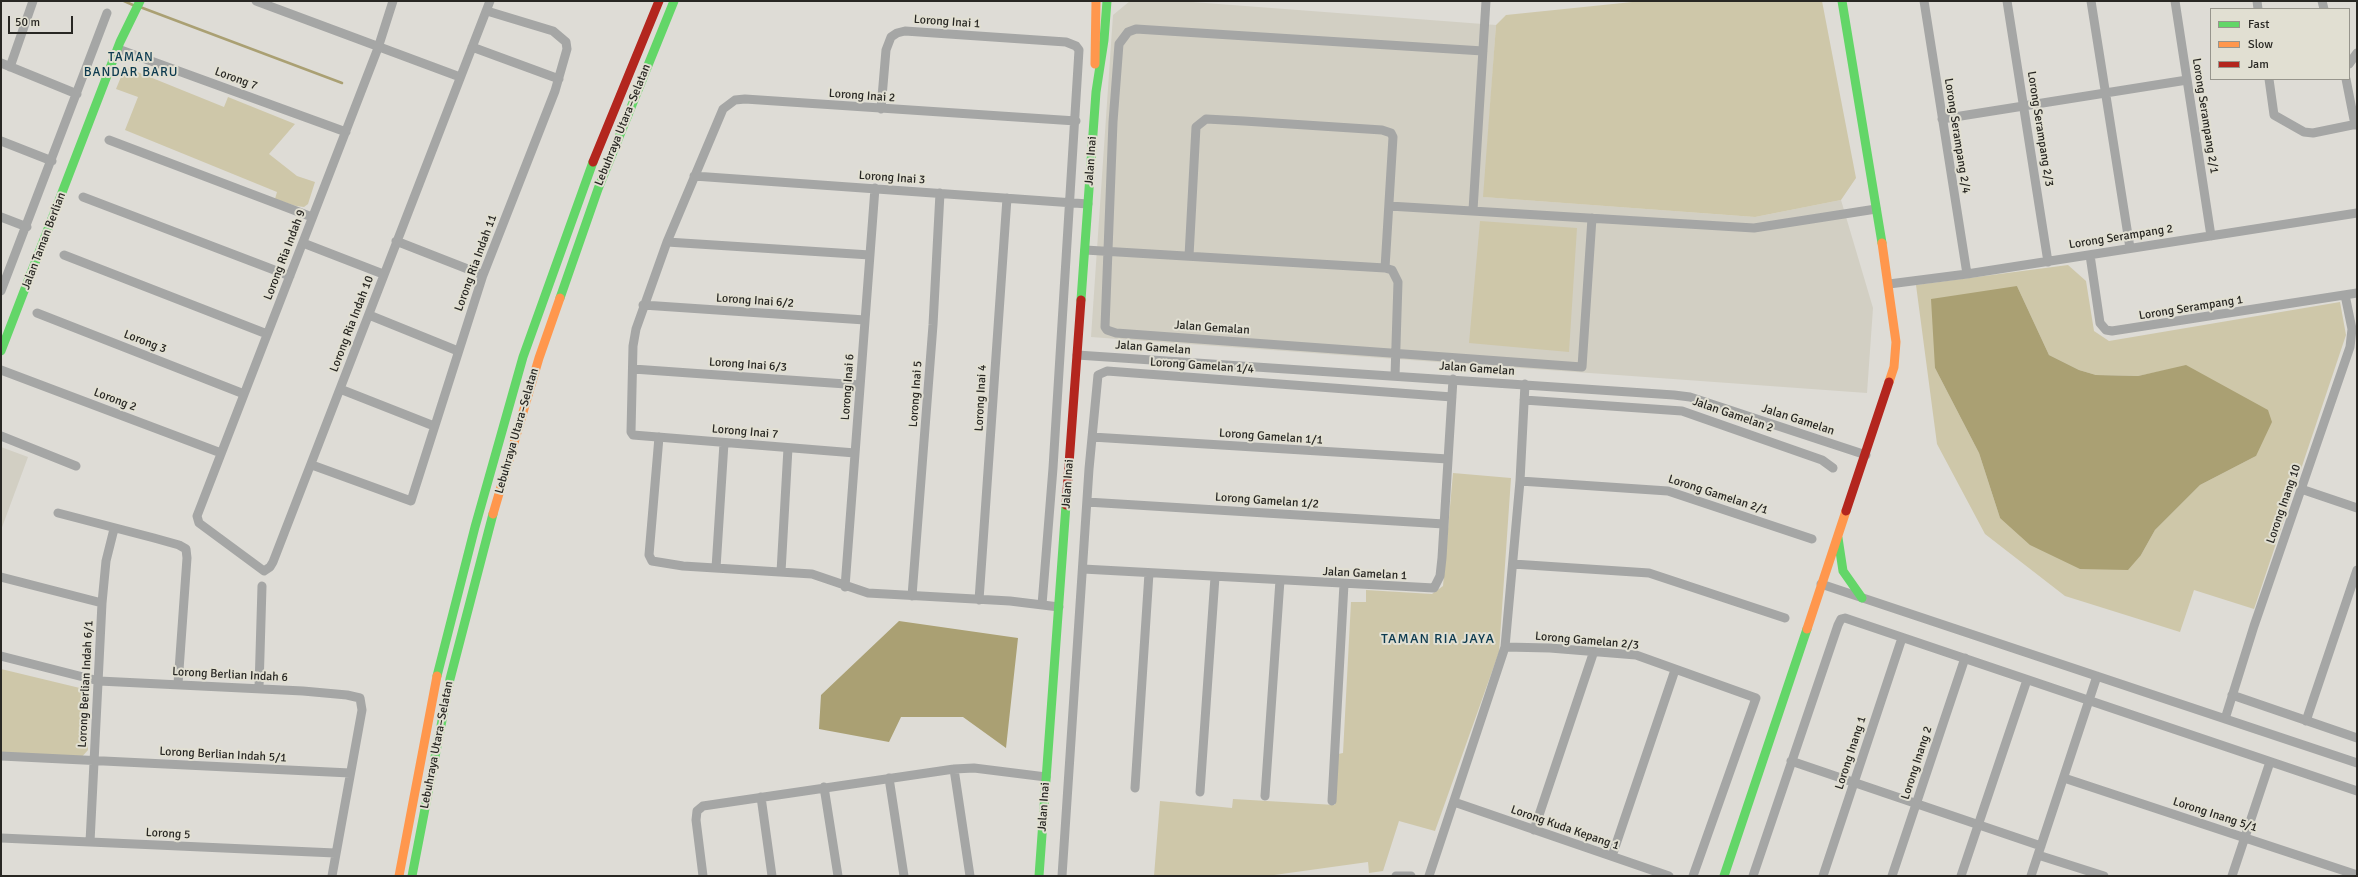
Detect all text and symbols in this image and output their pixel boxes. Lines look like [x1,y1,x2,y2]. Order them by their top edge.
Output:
scale bar [10,8,75,34]
legend [2210,8,2350,80]
street label: Lorong Inai 1 [913,12,981,32]
text: 50 m [15,15,40,30]
text: Fast [2248,17,2269,32]
text: Slow [2248,37,2273,52]
district label: TAMAN BANDAR BARU [84,50,178,81]
street label: Lorong Serampang 2/1 [2189,57,2221,175]
text: Jam [2248,57,2269,72]
street label: Lebuhraya Utara–Selatan [592,62,654,188]
street label: Lorong 7 [213,65,259,93]
street label: Lorong Serampang 2/3 [2024,70,2056,188]
street label: Lorong Serampang 2/4 [1941,77,1973,195]
street label: Lorong Inai 2 [828,86,896,106]
street label: Jalan Inai [1082,136,1100,186]
street label: Lorong Inai 3 [858,168,926,188]
street label: Jalan Taman Berlian [19,190,69,292]
street label: Lorong Ria Indah 9 [261,208,309,302]
street label: Lorong Ria Indah 11 [452,213,500,313]
street label: Lorong Serampang 2 [2068,222,2174,252]
street label: Lorong Ria Indah 10 [327,274,377,374]
street label: Lorong Inai 6/2 [715,291,795,311]
street label: Lorong Serampang 1 [2138,293,2244,323]
street label: Jalan Gemalan [1174,318,1250,338]
street label: Lorong 3 [122,327,168,357]
street label: Jalan Gamelan [1115,338,1191,358]
street label: Lorong Inai 6 [838,353,858,421]
street label: Lorong Inai 6/3 [708,355,788,375]
street label: Lorong Gamelan 1/4 [1149,355,1255,377]
street label: Jalan Gamelan [1439,359,1515,379]
street label: Lorong Inai 5 [906,360,926,428]
street label: Lorong Inai 4 [972,364,990,432]
street label: Lebuhraya Utara–Selatan [492,367,542,495]
street label: Lorong 2 [92,385,138,415]
street label: Jalan Gamelan 2 [1691,394,1775,436]
street label: Jalan Gamelan [1760,401,1836,439]
street label: Lorong Inai 7 [711,422,779,442]
street label: Lorong Gamelan 1/1 [1218,426,1324,448]
street label: Jalan Inai [1059,459,1077,509]
street label: Lorong Inang 10 [2264,463,2304,545]
street label: Lorong Gamelan 2/1 [1666,472,1770,518]
street label: Lorong Gamelan 1/2 [1214,490,1320,512]
street label: Jalan Gamelan 1 [1322,565,1408,583]
street label: Lorong Berlian Indah 6/1 [75,620,97,748]
street label: Lorong Gamelan 2/3 [1534,629,1640,653]
district label: TAMAN RIA JAYA [1381,631,1495,647]
street label: Lorong Berlian Indah 6 [172,665,288,685]
street label: Lebuhraya Utara–Selatan [418,680,456,810]
street label: Lorong Inang 1 [1832,714,1870,792]
street label: Lorong Inang 2 [1898,724,1936,802]
street label: Lorong Berlian Indah 5/1 [159,744,287,766]
street label: Jalan Inai [1035,782,1053,832]
street label: Lorong Inang 5/1 [2171,795,2259,835]
street label: Lorong Kuda Kepang 1 [1509,803,1621,853]
street label: Lorong 5 [145,826,191,842]

